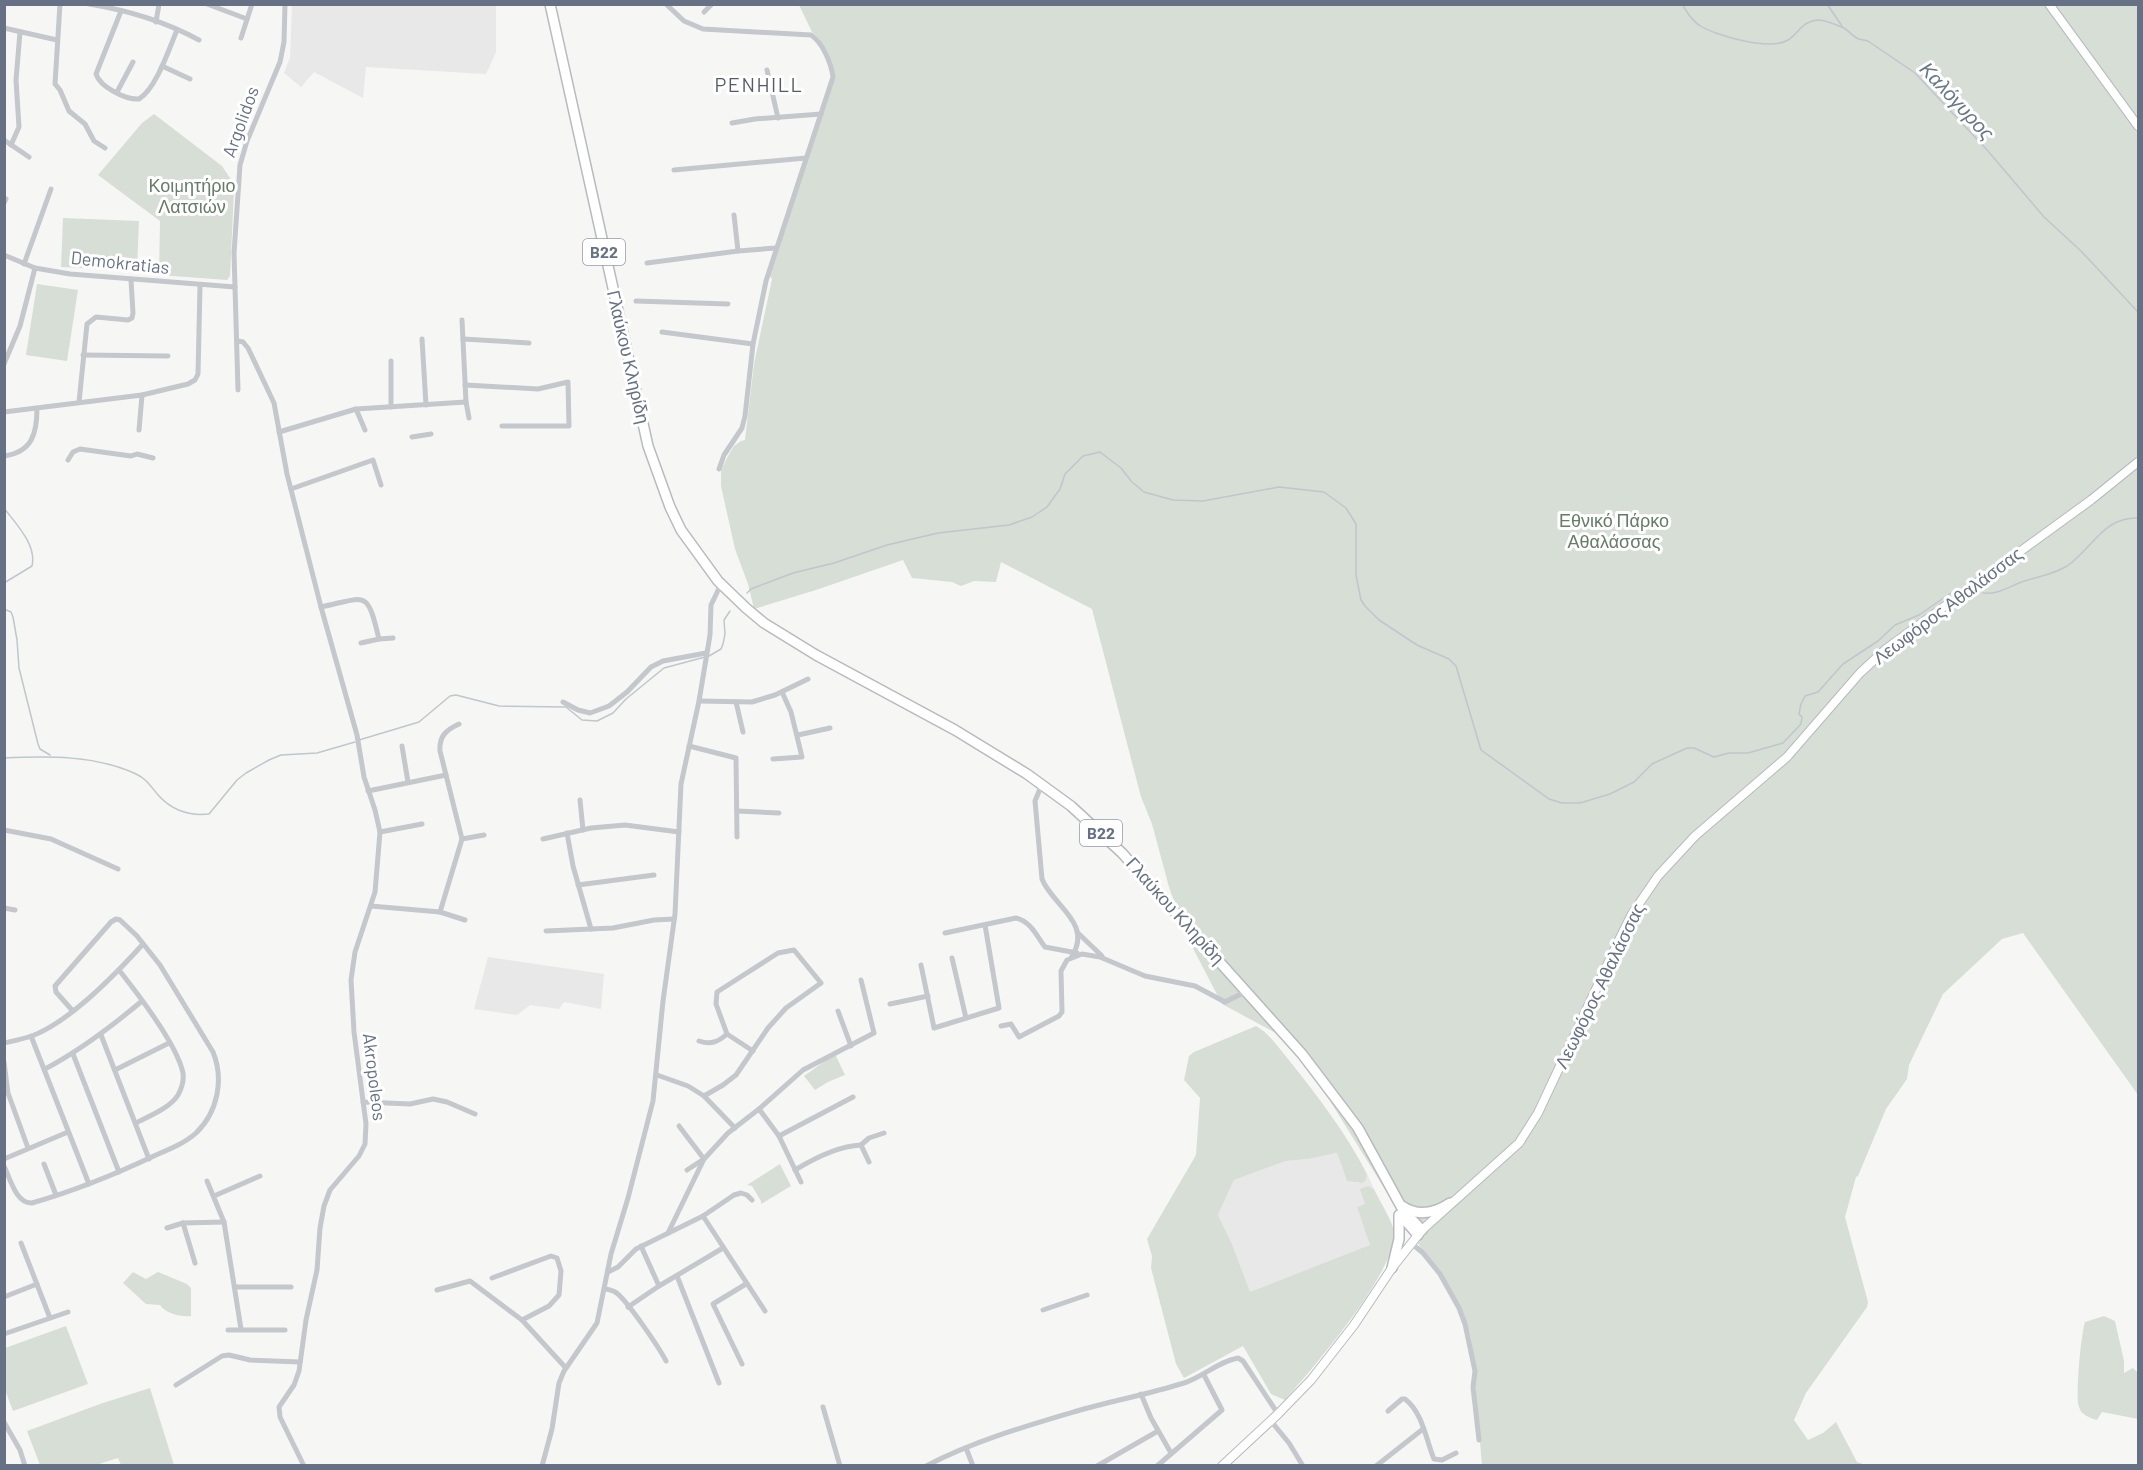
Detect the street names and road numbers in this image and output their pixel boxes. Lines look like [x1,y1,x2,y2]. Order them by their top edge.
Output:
street label: Argolidos [217,83,263,160]
road number: B22 [583,239,625,265]
street label: Demokratias [70,246,170,278]
street label: Γλαύκου Κληρίδη [603,288,655,426]
street label: Λεωφόρος Αθαλάσσας [1868,542,2027,669]
road number: B22 [1080,820,1122,846]
street label: Γλαύκου Κληρίδη [1122,852,1230,968]
street label: Λεωφόρος Αθαλάσσας [1550,899,1649,1072]
street label: Akropoleos [359,1032,391,1122]

